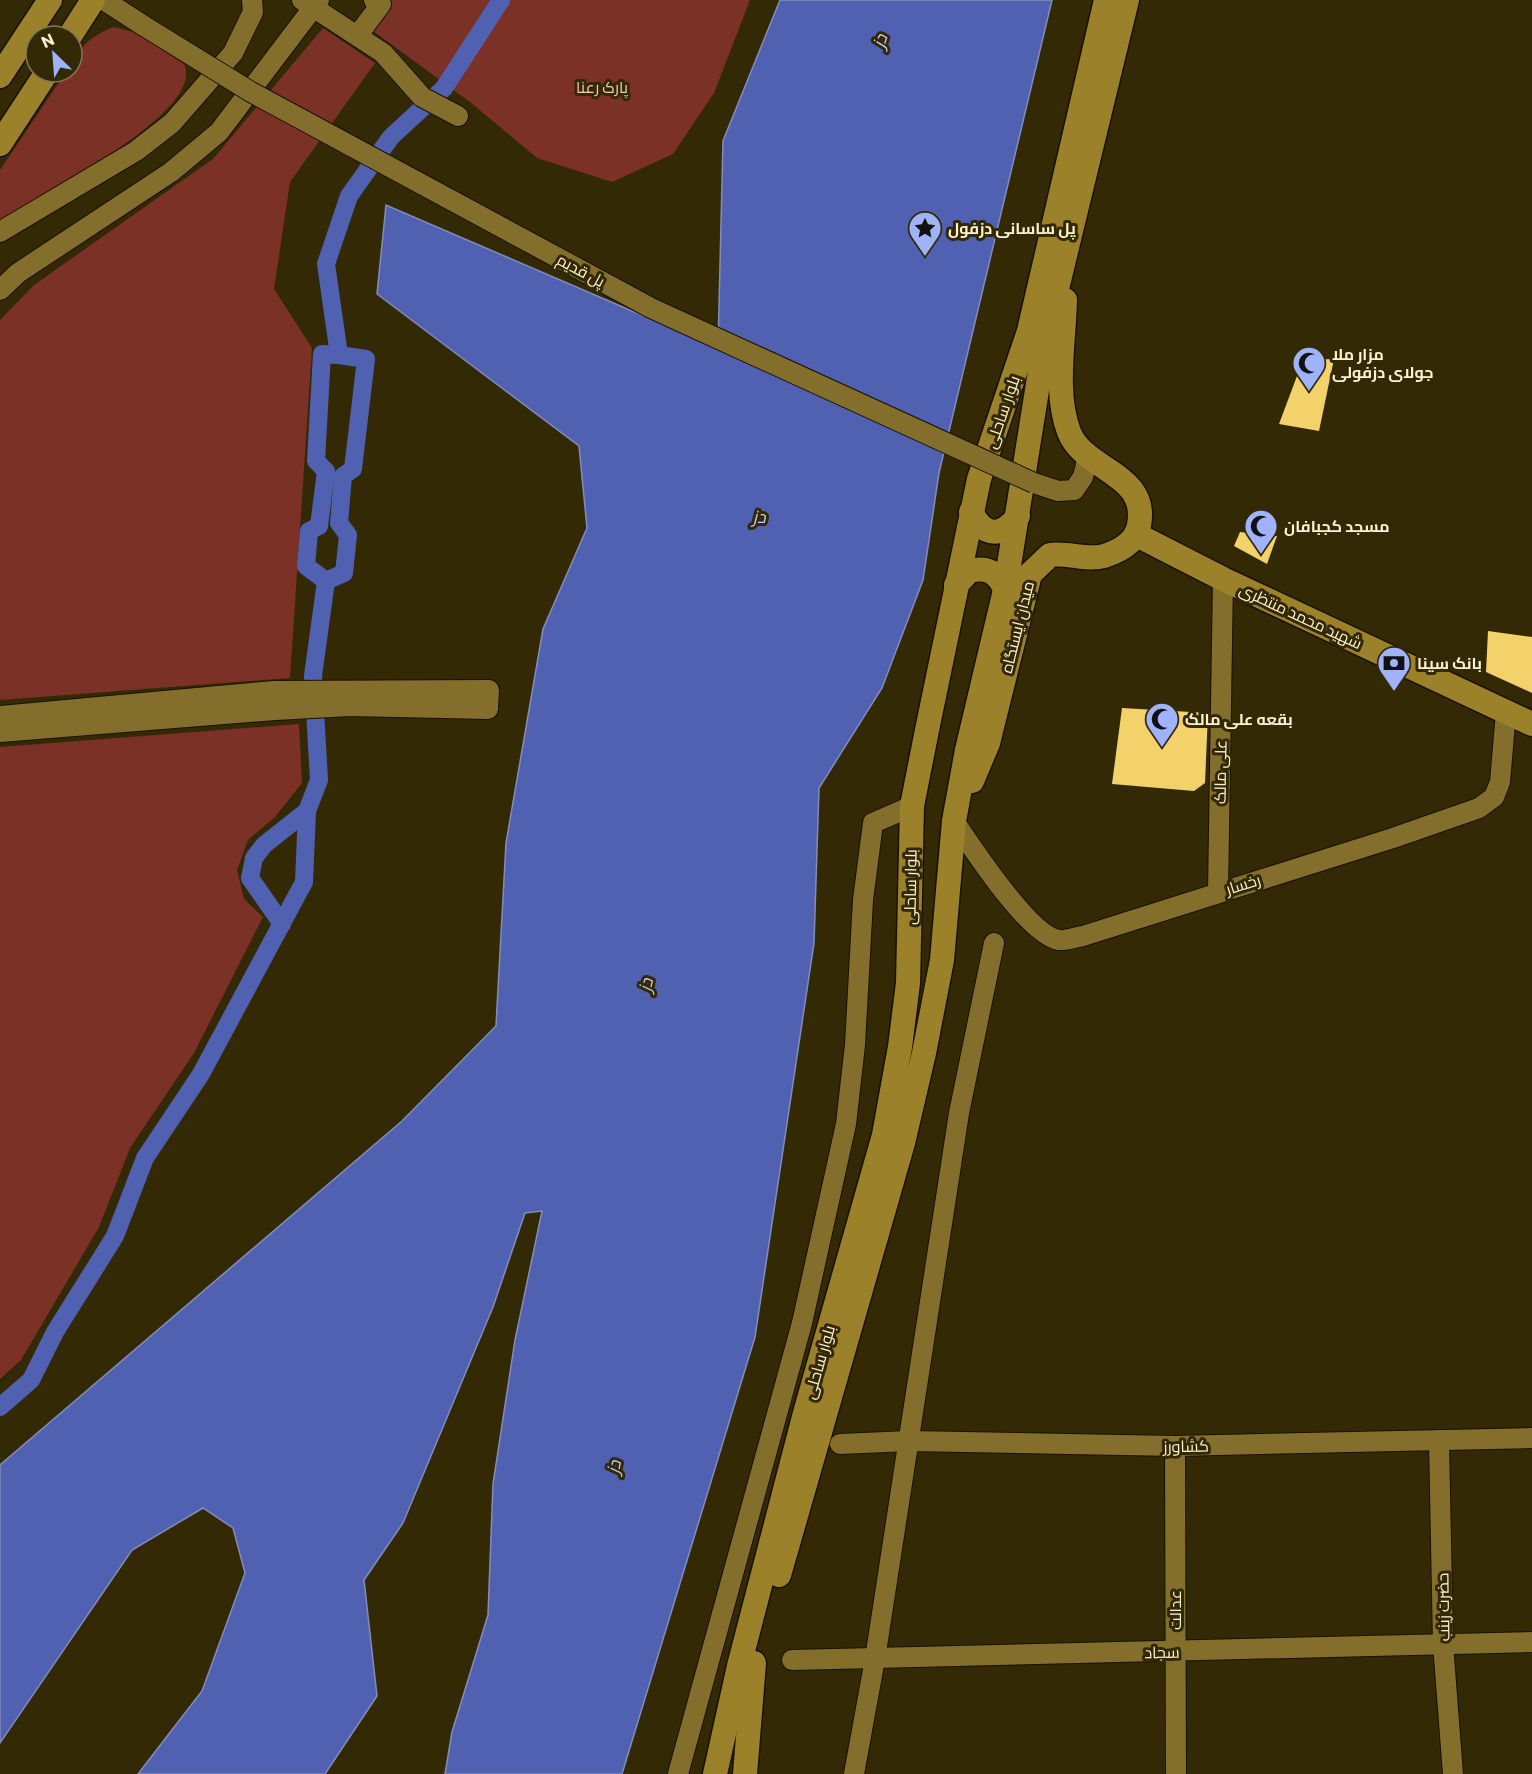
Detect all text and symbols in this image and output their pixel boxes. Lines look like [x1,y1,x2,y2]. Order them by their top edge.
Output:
north arrow [24,24,84,84]
text: N [38,29,57,51]
water label: دز [866,30,892,52]
park label: پارک رعنا [576,77,629,99]
place icon: پل ساسانی دزفول [907,210,943,257]
place label: پل ساسانی دزفول [948,218,1076,240]
street label: پل قدیم [553,249,609,293]
place label: مزار ملا جولای دزفولی [1332,344,1434,382]
mosque icon: مزار ملا جولای دزفولی [1291,345,1327,392]
street label: بلوار ساحلی [980,373,1025,451]
water label: دز [750,505,767,527]
mosque icon: مسجد کجبافان [1243,508,1279,555]
place label: مسجد کجبافان [1284,516,1390,536]
street label: میدان ایستگاه [996,579,1039,675]
street label: شهید محمد منتظری [1236,579,1366,654]
bank icon: بانک سینا [1376,645,1412,692]
place label: بانک سینا [1417,653,1482,672]
mosque icon: بقعه علی مالک [1144,701,1180,748]
place label: بقعه علی مالک [1185,709,1293,729]
street label: علی مالک [1209,740,1232,804]
street label: بلوار ساحلی [899,849,922,925]
street label: رخسار [1222,869,1263,899]
water label: دز [633,975,657,995]
street label: بلوار ساحلی [799,1323,840,1402]
street label: کشاورز [1162,1436,1209,1456]
water label: دز [601,1457,625,1477]
street label: حضرت زینب [1432,1572,1454,1642]
street label: عدالت [1165,1590,1184,1630]
street label: سجاد [1144,1642,1180,1662]

